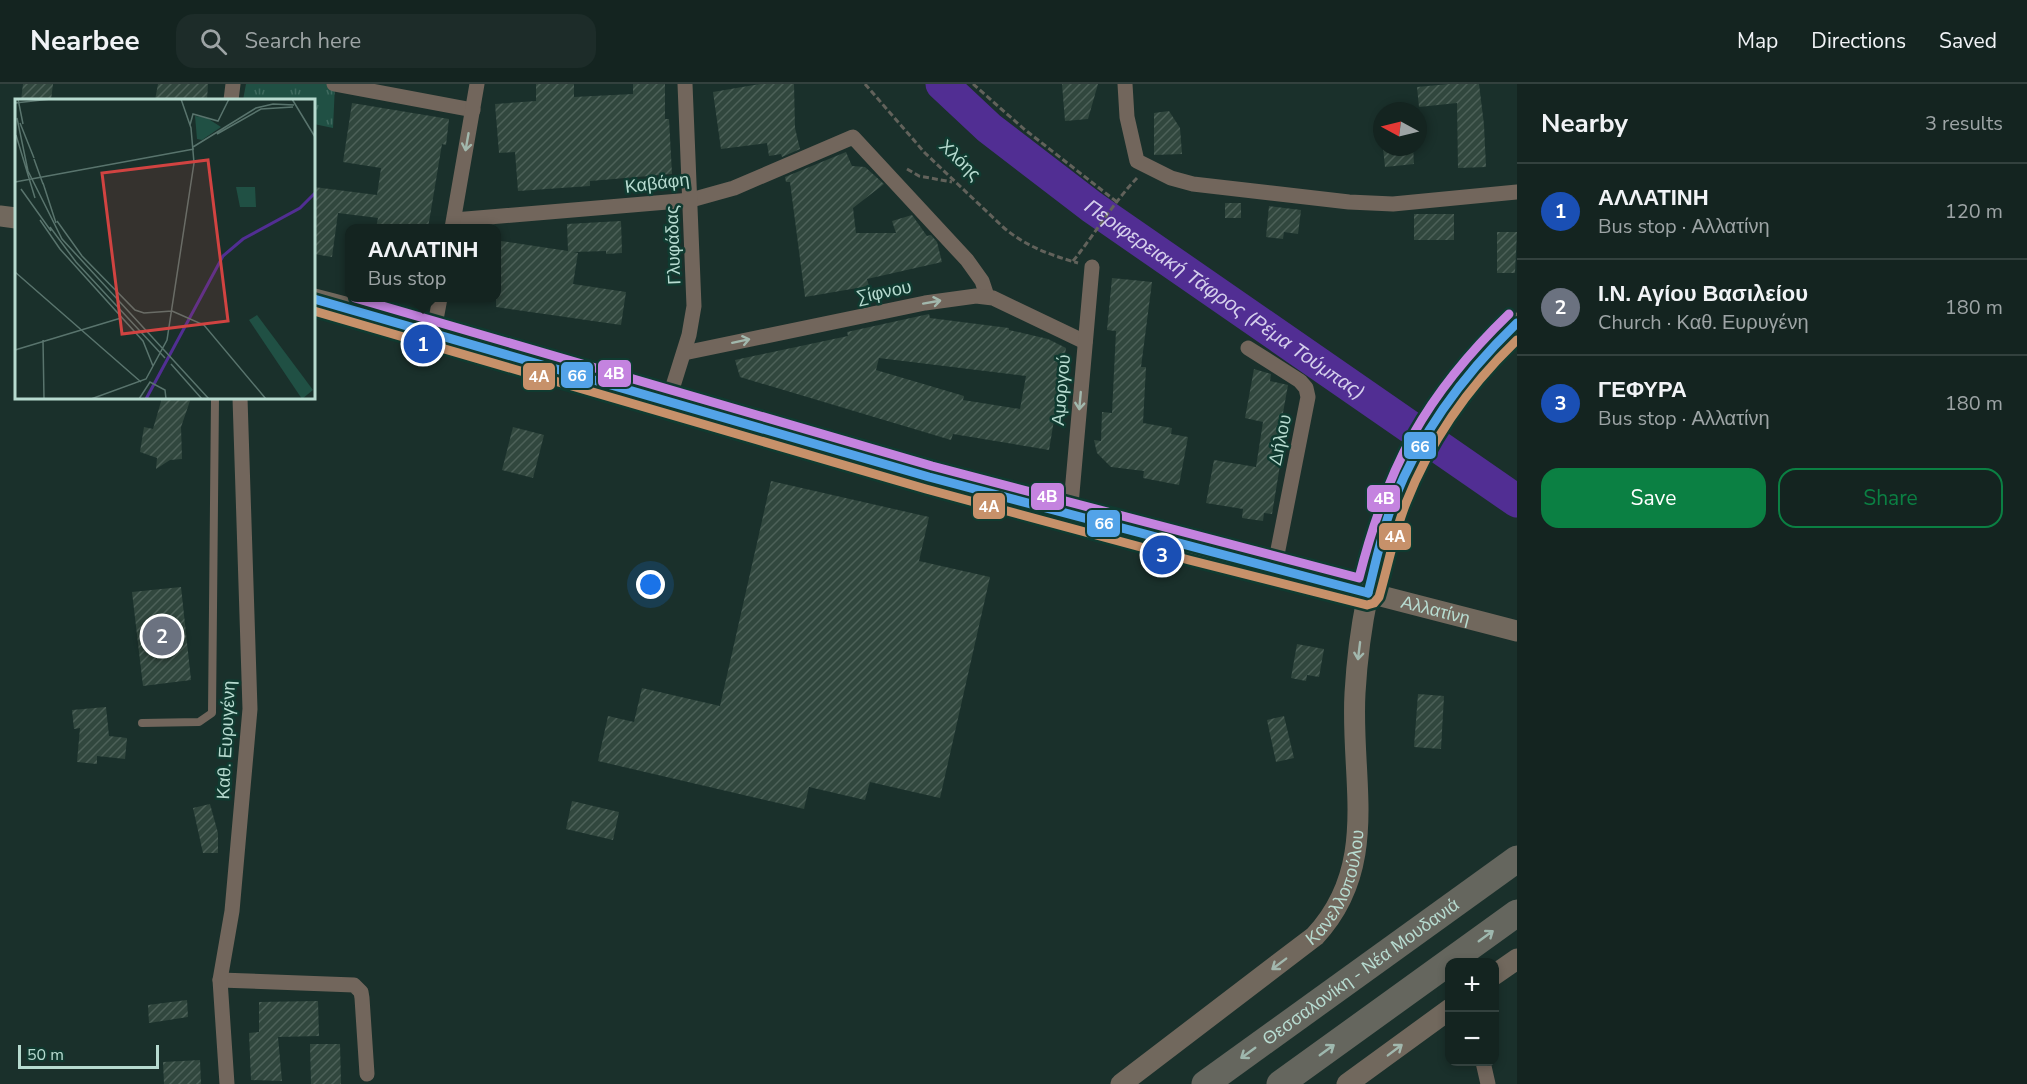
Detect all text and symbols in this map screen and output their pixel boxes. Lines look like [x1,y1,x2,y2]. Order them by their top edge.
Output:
search box [176,14,596,68]
text: Nearbee [30,22,140,60]
icon: search [197,25,230,58]
text: Search here [245,26,361,56]
text: Map [1737,27,1778,55]
text: Directions [1811,27,1906,55]
text: Saved [1939,27,1997,55]
inset map [15,99,315,399]
north arrow [1373,102,1427,156]
text: Nearby [1541,106,1628,141]
text: 3 results [1925,110,2003,137]
one-way arrow [462,131,473,151]
street label: Χλόης [934,134,986,186]
street label: Καβάφη [623,167,691,199]
text: ΑΛΛΑΤΙΝΗ [1598,183,1709,213]
water label: Περιφερειακή Τάφρος (Ρέμα Τούμπας) [1079,193,1370,406]
text: 1 [1555,198,1567,225]
text: 120 m [1945,198,2003,225]
street label: Γλυφάδας [660,205,686,285]
text: Bus stop · Αλλατίνη [1598,213,1770,240]
popup [345,224,501,302]
text: ΑΛΛΑΤΙΝΗ [368,235,478,265]
text: Bus stop [368,265,446,292]
street label: Σίφνου [854,275,914,309]
text: Ι.Ν. Αγίου Βασιλείου [1598,279,1808,309]
text: 2 [1555,294,1567,321]
text: 180 m [1945,294,2003,321]
one-way arrow [922,296,941,307]
text: Church · Καθ. Ευρυγένη [1598,309,1809,336]
pin: 1 [404,322,442,366]
one-way arrow [731,335,750,346]
street label: Αμοργού [1046,353,1076,427]
line badge: 4Β [597,359,632,388]
line badge: 66 [560,361,594,389]
line badge: 4Α [522,362,556,391]
text: 4Β [603,363,625,385]
text: 66 [567,365,587,387]
text: 4Α [528,366,550,388]
text: ΓΕΦΥΡΑ [1598,375,1687,405]
one-way arrow [1074,390,1085,410]
text: 3 [1555,390,1567,417]
text: 180 m [1945,390,2003,417]
text: Bus stop · Αλλατίνη [1598,405,1770,432]
street label: Δήλου [1263,412,1297,468]
line badge: 66 [1403,431,1437,460]
text: 66 [1410,436,1430,458]
button: Save [1541,468,1766,528]
button: Share [1778,468,2003,528]
line badge: 4Β [1030,482,1065,511]
line badge: 4Β [1366,484,1401,513]
text: 4Β [1036,486,1058,508]
text: 4Β [1373,488,1395,510]
line badge: 4Α [972,492,1006,520]
text: 4Α [978,496,1000,518]
line badge: 66 [1086,509,1121,538]
text: 66 [1094,513,1114,535]
line badge: 4Α [1378,522,1412,551]
text: 4Α [1384,526,1406,548]
pin: 3 [1142,532,1182,578]
your location [636,570,665,599]
street label: Αλλατίνη [1399,590,1473,631]
pin: 2 [142,614,182,658]
one-way arrow [1354,641,1365,661]
street label: Καθ. Ευρυγένη [211,680,241,800]
street label: Κανελλοπούλου [1301,829,1369,951]
street label: Θεσσαλονίκη - Νέα Μουδανιά [1258,893,1464,1051]
one-way arrow [1477,929,1493,942]
one-way arrow [1271,957,1287,970]
map controls [1445,958,1499,1066]
button: + [1445,958,1499,1012]
button: − [1445,1012,1499,1066]
scale bar [18,1042,159,1070]
one-way arrow [1386,1043,1402,1056]
text: 50 m [27,1044,64,1066]
one-way arrow [1319,1044,1335,1056]
one-way arrow [1240,1046,1256,1059]

